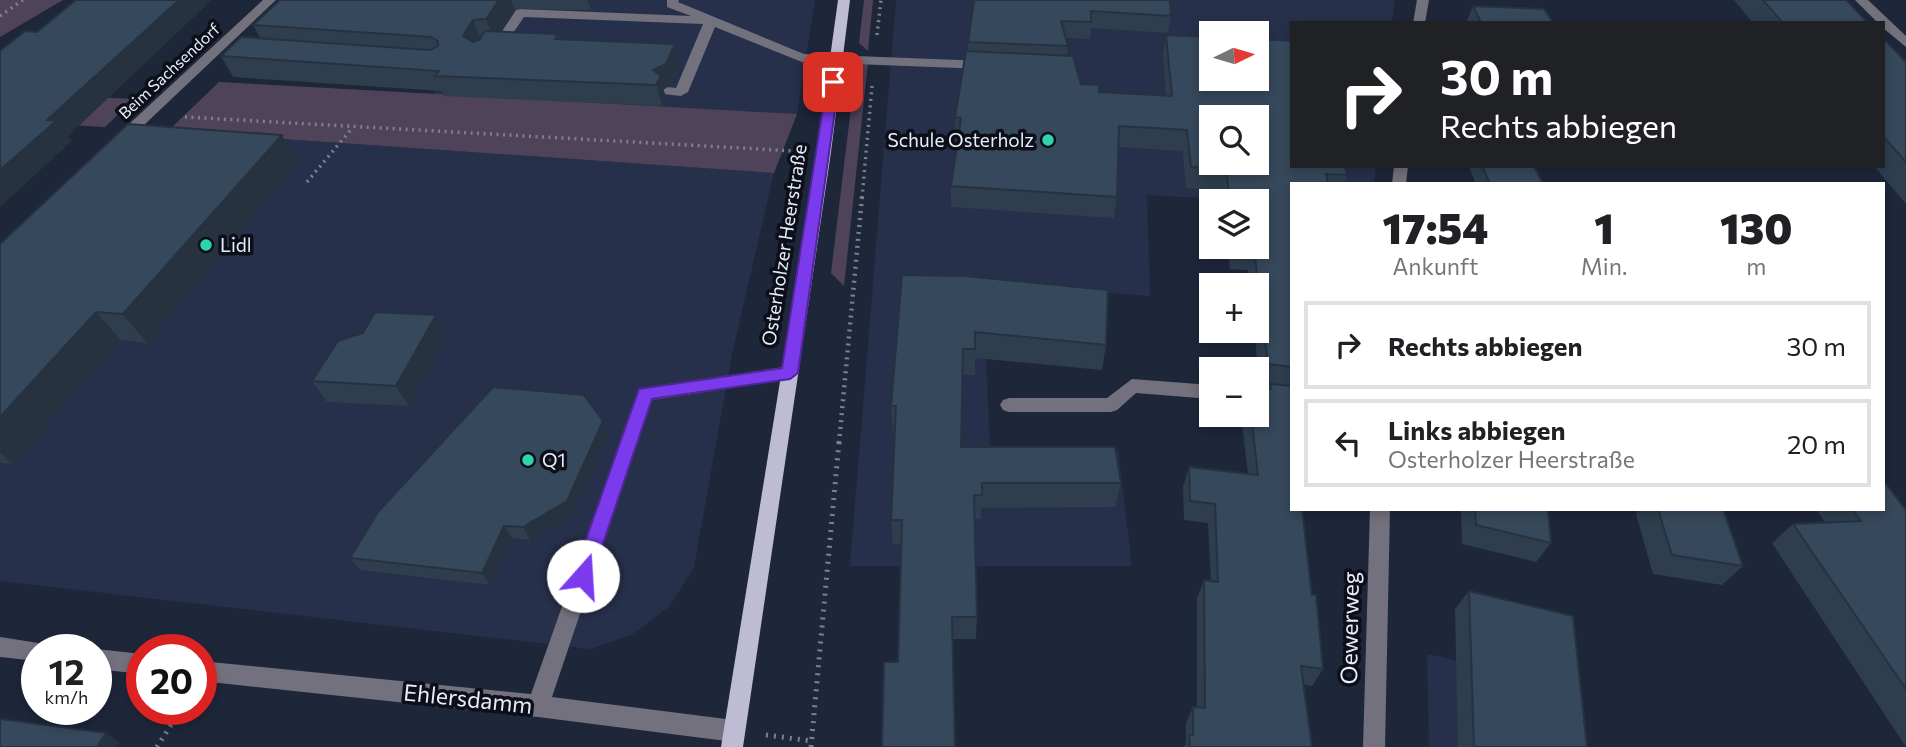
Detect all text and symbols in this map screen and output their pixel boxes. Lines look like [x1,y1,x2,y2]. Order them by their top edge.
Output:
street label: Beim Sachsendorf [114,19,224,122]
north arrow [1199,21,1269,91]
map controls [1199,21,1269,427]
text: 30 m [1440,45,1553,105]
icon: right [1325,49,1416,140]
pin [803,52,863,112]
icon: arrive [814,63,852,101]
button: search [1199,105,1269,175]
text: Rechts abbiegen [1440,105,1677,145]
place label: Schule Osterholz [888,128,1034,151]
marker: Schule Osterholz [1040,132,1056,148]
street label: Osterholzer Heerstraße [756,142,811,347]
button: layers [1199,189,1269,259]
text: 17:54 [1383,201,1488,253]
text: 1 [1594,201,1614,253]
text: 130 [1720,201,1792,253]
place label: Lidl [220,233,252,256]
marker: Lidl [198,237,214,253]
text: Ankunft [1392,252,1478,280]
text: Min. [1581,252,1627,280]
text: m [1746,252,1766,280]
button: + [1199,273,1269,343]
icon: right [1329,326,1367,364]
text: Rechts abbiegen [1388,330,1583,361]
text: 30 m [1787,330,1846,361]
button: − [1199,357,1269,427]
text: Links abbiegen [1388,414,1566,445]
icon: left [1329,424,1367,462]
text: 20 m [1787,428,1846,459]
text: Osterholzer Heerstraße [1388,445,1635,473]
place label: Q1 [542,448,566,471]
marker: Q1 [520,452,536,468]
position arrow [546,539,620,613]
street label: Oewerweg [1334,571,1364,684]
speed limit sign: 20 [126,634,217,725]
text: 12 [49,649,84,692]
street label: Ehlersdamm [402,677,534,719]
text: km/h [45,686,88,708]

